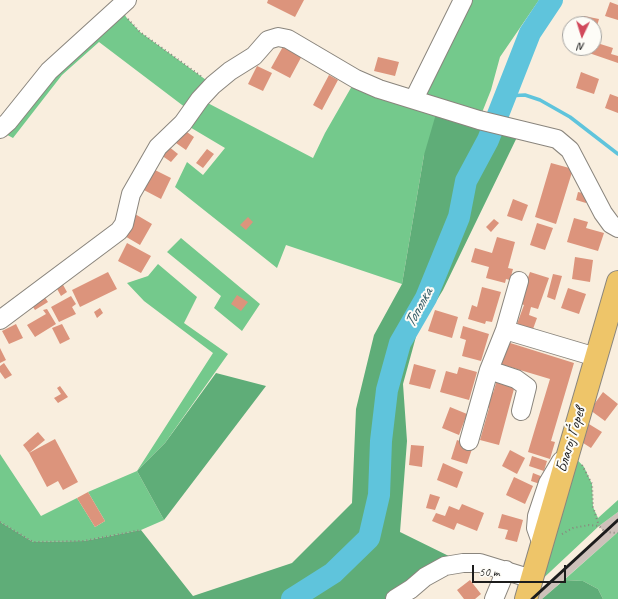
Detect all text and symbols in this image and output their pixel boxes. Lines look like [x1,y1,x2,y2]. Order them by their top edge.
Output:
north arrow [562,16,602,56]
text: N [577,40,585,54]
water label: Тополка [400,285,438,331]
street label: Благој Ѓорев [552,405,590,475]
scale bar [474,557,568,583]
text: 50 m [479,564,499,580]

